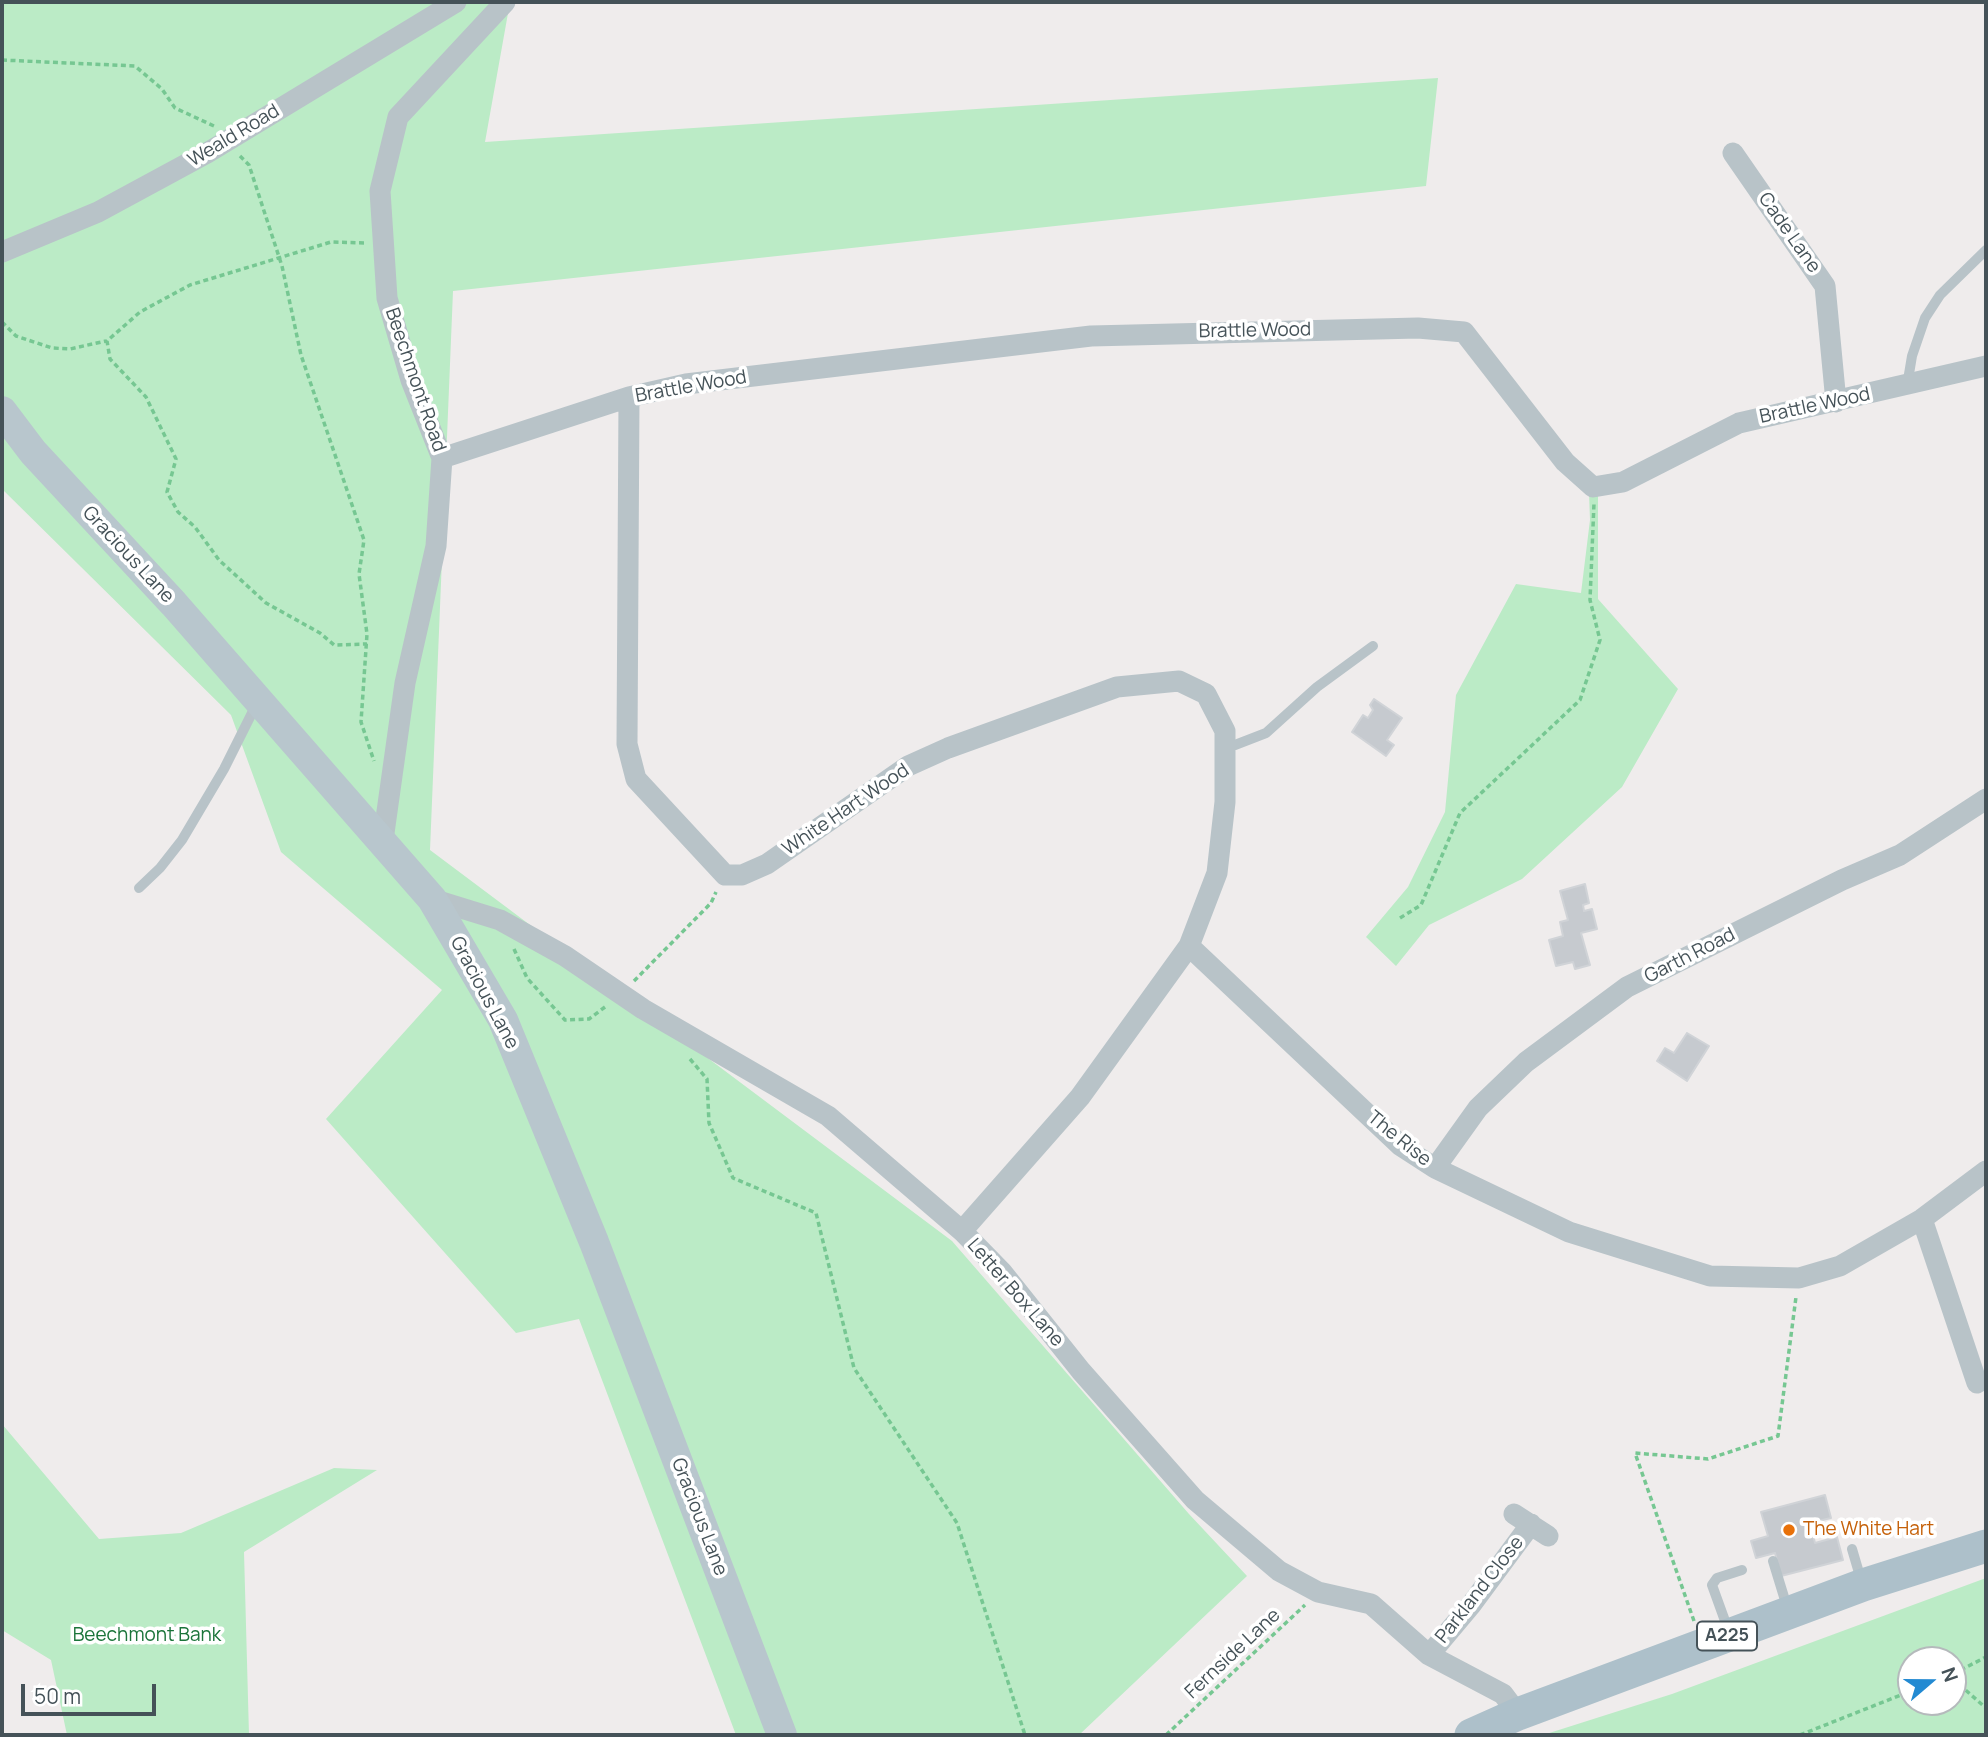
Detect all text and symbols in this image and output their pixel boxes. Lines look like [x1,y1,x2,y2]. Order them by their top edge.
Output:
street label: Weald Road [184,100,284,172]
street label: Cade Lane [1753,188,1825,278]
street label: Beechmont Road [380,305,450,455]
street label: Brattle Wood [1199,319,1311,343]
street label: Brattle Wood [634,366,748,408]
street label: Brattle Wood [1758,383,1872,429]
street label: Gracious Lane [77,502,179,608]
street label: White Hart Wood [778,759,914,861]
street label: Garth Road [1641,923,1739,989]
street label: Gracious Lane [445,933,523,1053]
street label: The Rise [1363,1107,1435,1171]
street label: Letter Box Lane [962,1234,1068,1352]
street label: Gracious Lane [666,1455,732,1579]
place label: The White Hart [1803,1519,1934,1541]
marker: The White Hart [1781,1522,1797,1538]
street label: Parkland Close [1431,1532,1529,1648]
street label: Fernside Lane [1181,1604,1285,1704]
road number: A225 [1697,1622,1757,1651]
park label: Beechmont Bank [73,1625,221,1647]
north arrow [1897,1646,1967,1716]
text: N [1935,1664,1964,1685]
scale bar [24,1670,159,1714]
text: 50 m [34,1682,81,1710]

